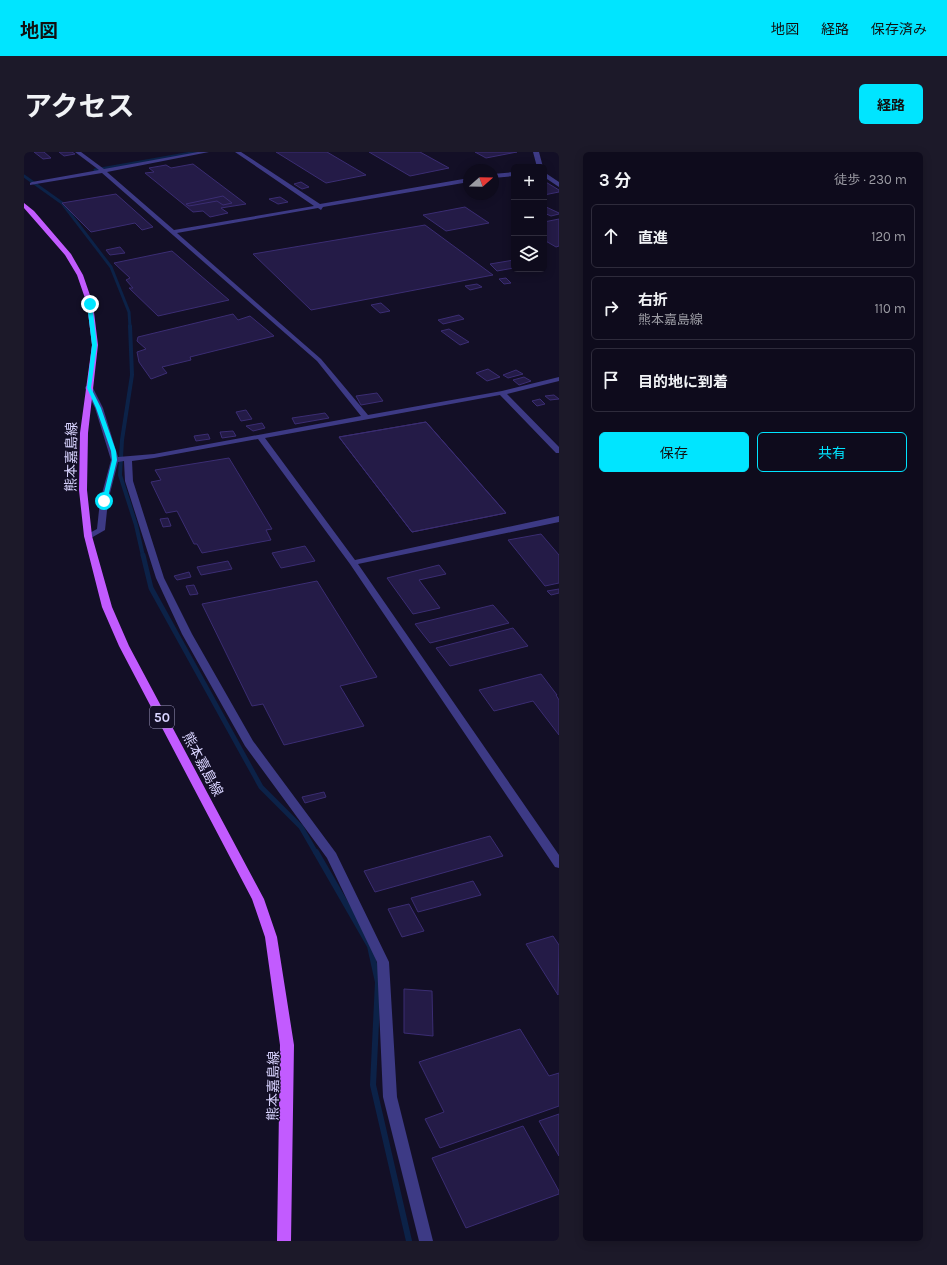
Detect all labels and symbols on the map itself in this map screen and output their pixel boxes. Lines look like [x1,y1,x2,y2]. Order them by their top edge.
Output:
north arrow [463,164,499,200]
route end [81,295,99,313]
street label: 熊本嘉島線 [62,422,81,492]
route start [95,492,113,510]
road number: 50 [150,706,174,728]
street label: 熊本嘉島線 [179,729,226,799]
street label: 熊本嘉島線 [264,1051,283,1121]

